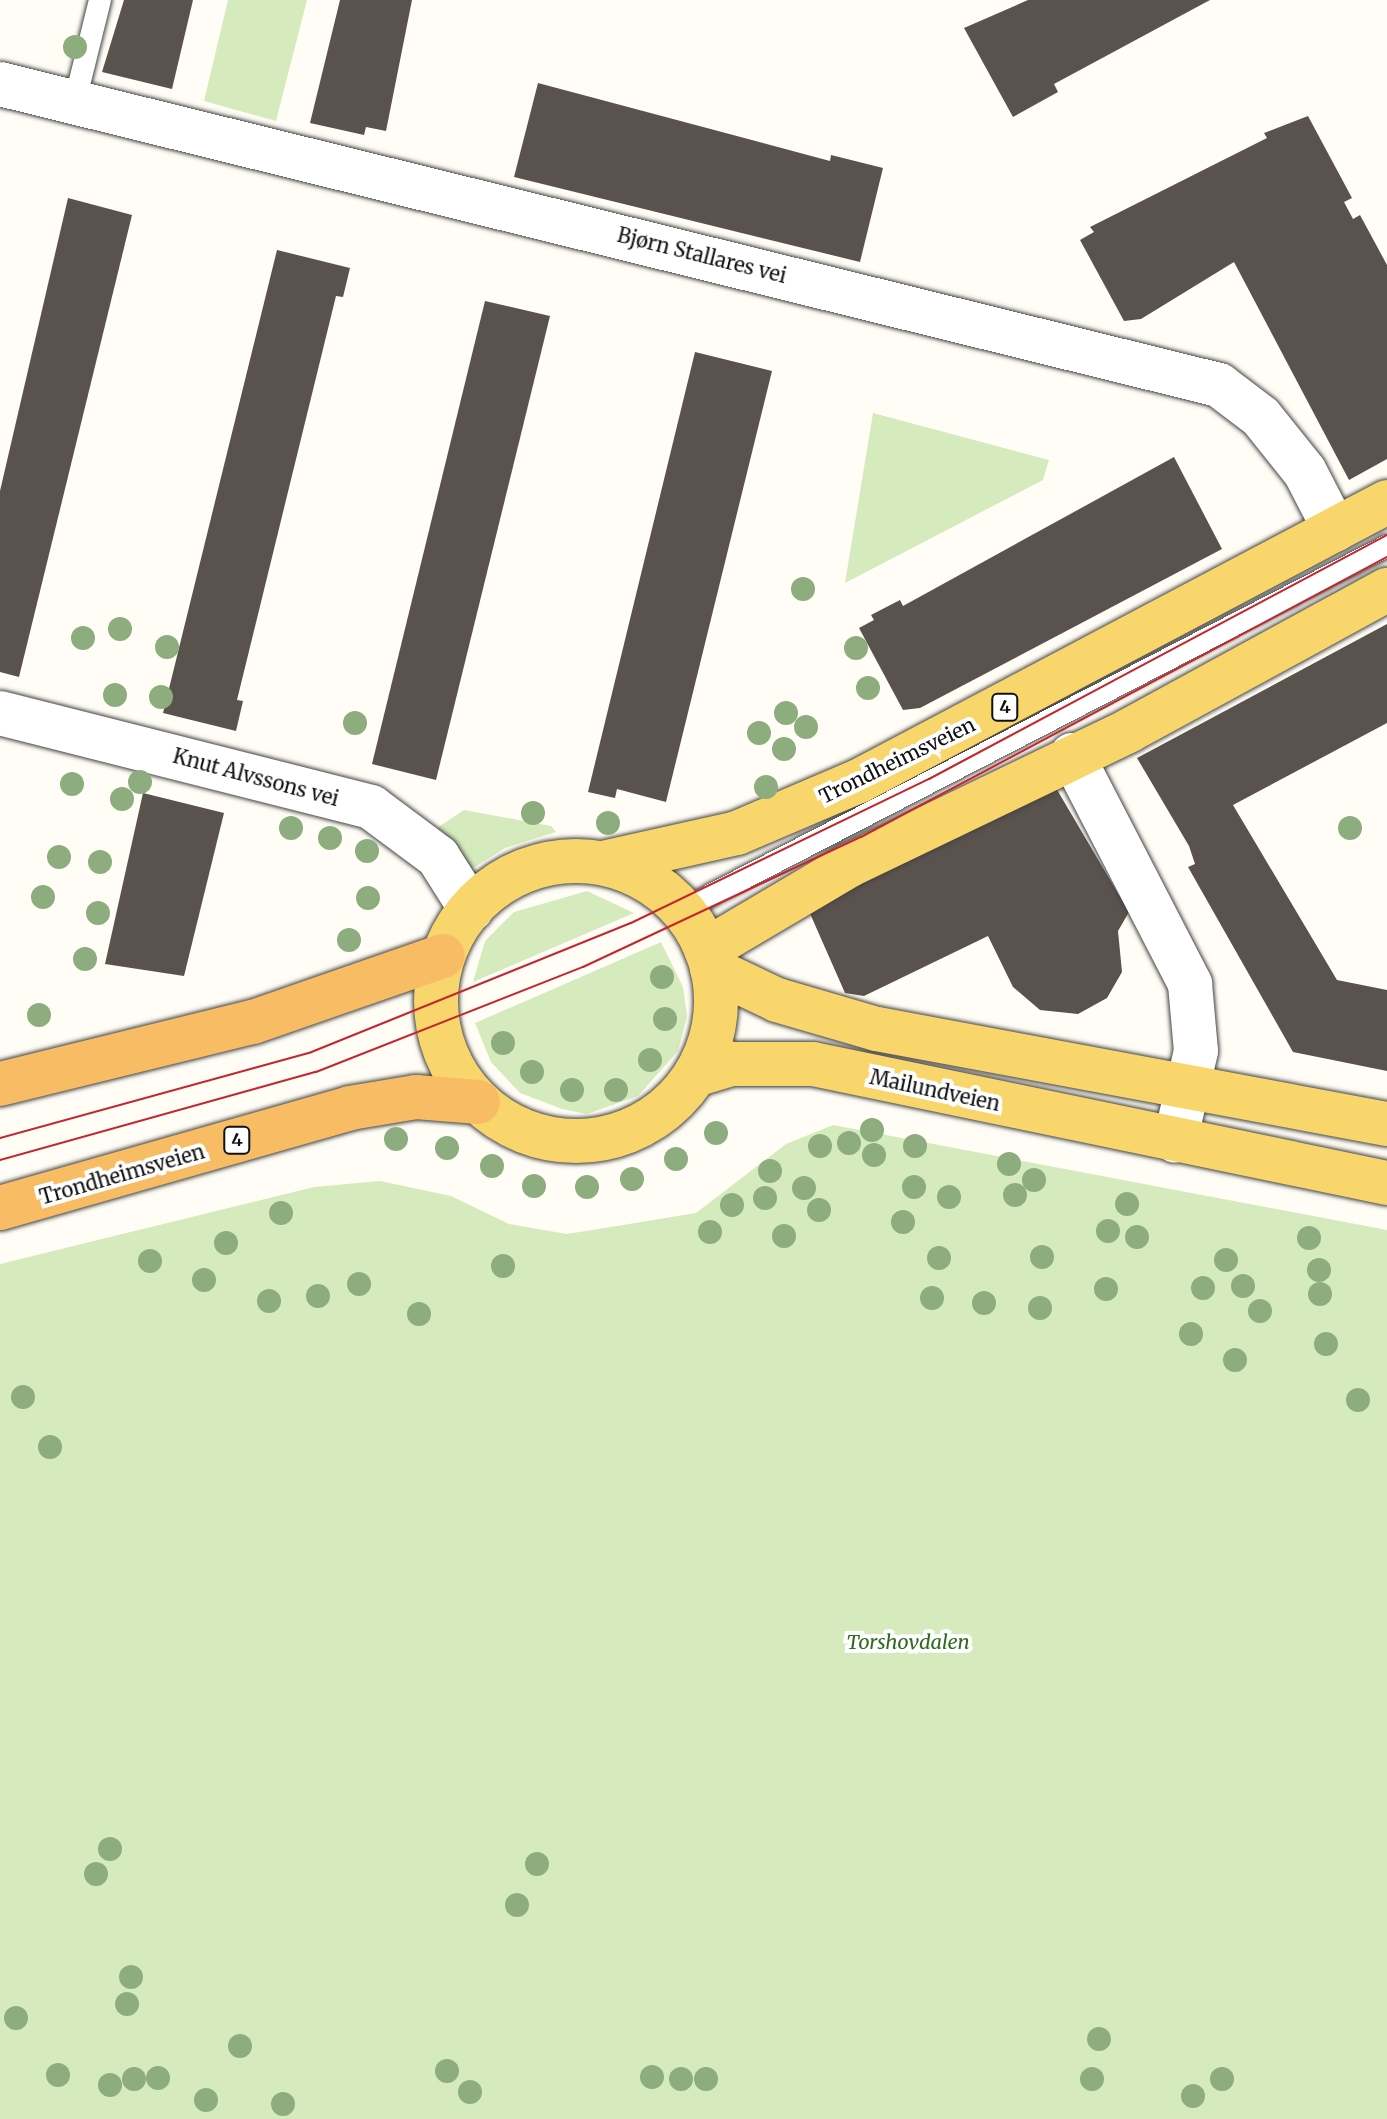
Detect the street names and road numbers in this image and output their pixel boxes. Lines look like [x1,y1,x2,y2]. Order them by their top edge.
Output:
street label: Bjørn Stallares vei [615,222,789,288]
road number: 4 [991,693,1019,721]
street label: Trondheimsveien [815,712,979,808]
street label: Knut Alvssons vei [170,743,342,811]
street label: Mailundveien [868,1064,1002,1116]
road number: 4 [223,1126,251,1154]
street label: Trondheimsveien [37,1139,207,1209]

